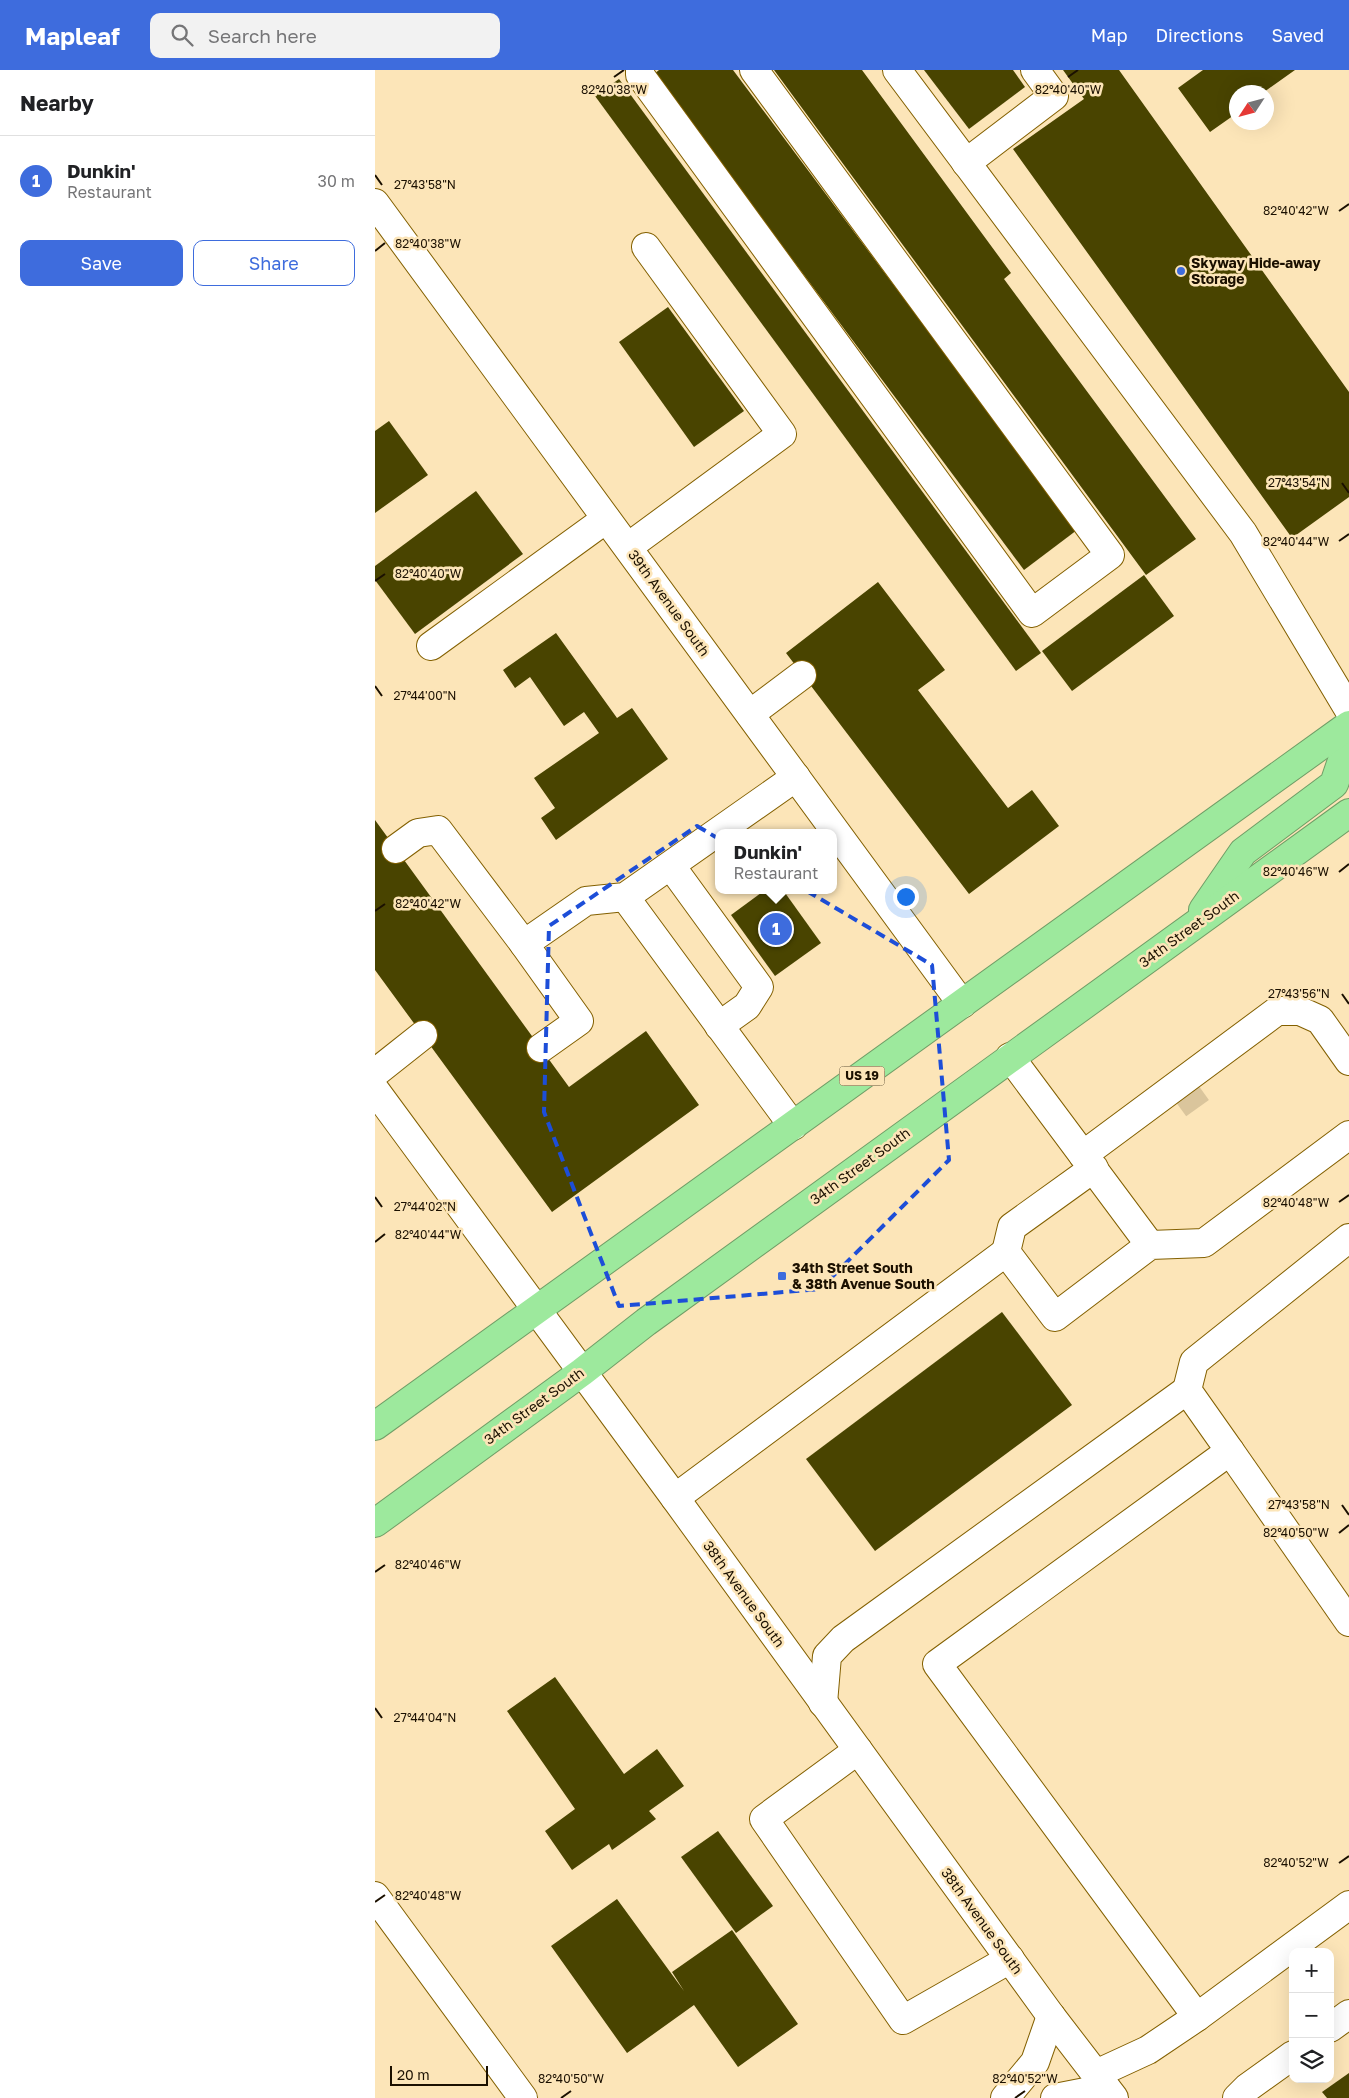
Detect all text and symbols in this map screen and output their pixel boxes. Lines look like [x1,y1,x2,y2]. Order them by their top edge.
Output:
search box [150,13,500,58]
text: Mapleaf [25,21,120,50]
icon: search [168,21,196,49]
text: Search here [208,24,317,47]
text: Map [1091,24,1127,46]
text: Directions [1155,24,1243,46]
text: Saved [1271,24,1324,46]
text: 82°40'38"W [581,82,648,97]
text: 82°40'40"W [1035,82,1102,97]
north arrow [1229,85,1274,130]
text: Nearby [20,90,94,116]
text: Dunkin' [67,159,136,182]
text: 1 [32,171,40,191]
text: 30 m [318,171,355,191]
text: 27°43'58"N [394,177,456,192]
text: Restaurant [67,182,152,202]
text: 82°40'42"W [1263,203,1329,218]
text: 82°40'38"W [395,236,462,251]
button: Save [20,240,183,286]
button: Share [193,240,355,286]
place label: Skyway Hide-away Storage [1191,254,1321,287]
marker: Skyway Hide-away Storage [1175,265,1187,277]
text: 27°43'54"N [1268,475,1330,490]
text: 82°40'44"W [1263,534,1330,549]
street label: 39th Avenue South [625,546,714,659]
text: 82°40'40"W [395,566,462,581]
text: 27°44'00"N [394,688,456,703]
popup [715,829,837,894]
text: Dunkin' [734,840,802,863]
text: Restaurant [734,863,818,883]
text: 82°40'46"W [1263,864,1330,879]
your location [893,884,919,910]
street label: 34th Street South [1135,887,1242,971]
text: 82°40'42"W [395,896,461,911]
pin: 1 [760,910,792,948]
text: 27°43'56"N [1268,986,1330,1001]
road number: US 19 [839,1066,885,1086]
street label: 34th Street South [806,1124,913,1208]
text: 82°40'48"W [1263,1195,1330,1210]
text: 27°44'02"N [394,1199,456,1214]
text: 82°40'44"W [395,1227,462,1242]
place label: 34th Street South & 38th Avenue South [792,1259,935,1292]
marker: 34th Street South & 38th Avenue South [776,1270,788,1282]
street label: 34th Street South [480,1364,587,1448]
text: 27°43'58"N [1268,1497,1330,1512]
text: 82°40'50"W [1263,1525,1330,1540]
street label: 38th Avenue South [700,1537,789,1650]
text: 82°40'46"W [395,1557,462,1572]
text: 27°44'04"N [394,1710,456,1725]
text: 82°40'52"W [1263,1855,1329,1870]
street label: 38th Avenue South [938,1864,1027,1977]
text: 82°40'48"W [395,1888,462,1903]
map controls [1289,1948,1334,2083]
button: + [1289,1948,1334,1993]
button: − [1289,1993,1334,2038]
button: layers [1289,2038,1334,2083]
scale bar [390,2063,487,2086]
text: 20 m [397,2066,430,2083]
text: 82°40'50"W [538,2071,605,2086]
text: 82°40'52"W [992,2071,1058,2086]

